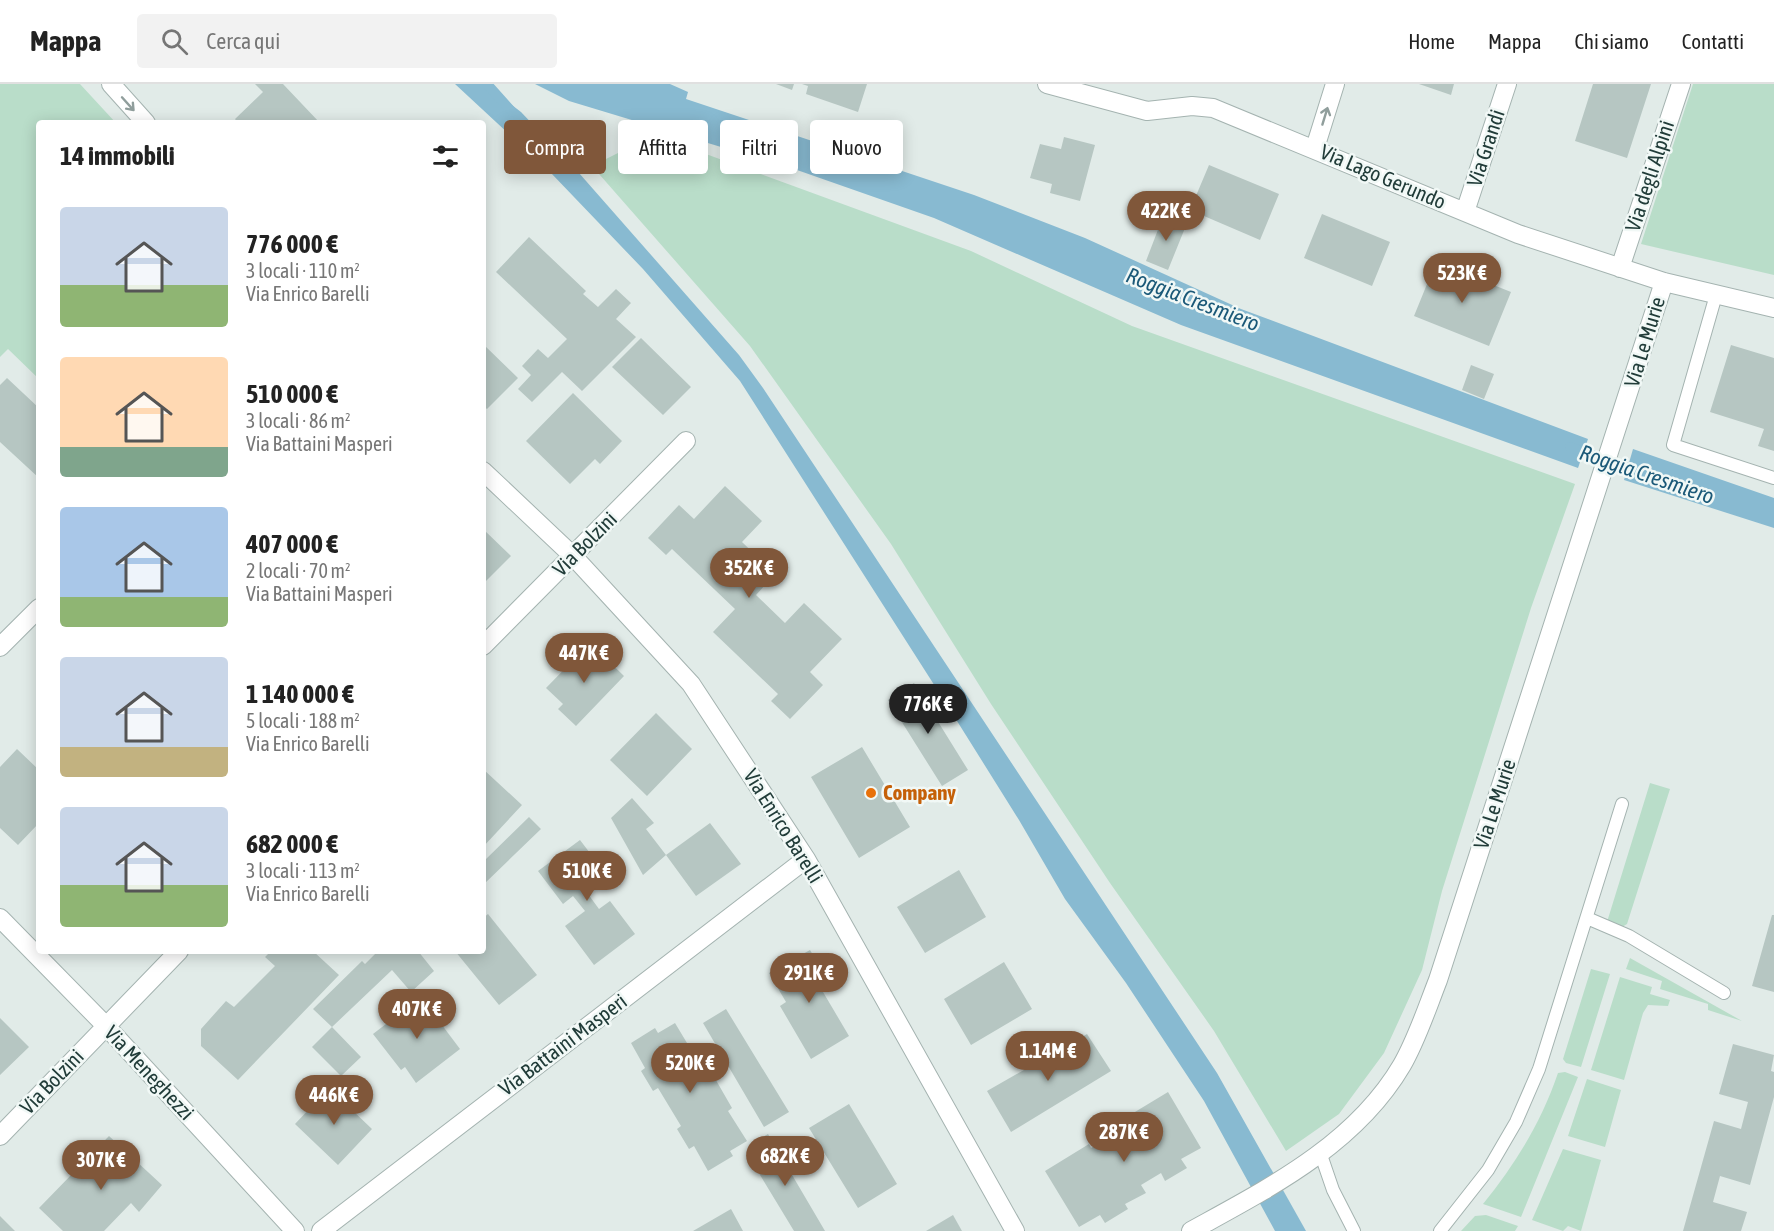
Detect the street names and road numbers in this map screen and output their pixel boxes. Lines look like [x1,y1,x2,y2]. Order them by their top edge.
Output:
street label: Via Grandi [1461,106,1509,189]
street label: Via degli Alpini [1620,117,1678,234]
street label: Via Lago Gerundo [1317,139,1450,213]
street label: Via Le Murie [1619,294,1669,390]
street label: Via Bolzini [547,506,621,580]
street label: Via Le Murie [1468,756,1520,852]
street label: Via Enrico Barelli [739,764,828,887]
street label: Via Battaini Masperi [494,988,631,1100]
street label: Via Meneghezzi [100,1020,199,1124]
street label: Via Bolzini [15,1044,88,1119]

